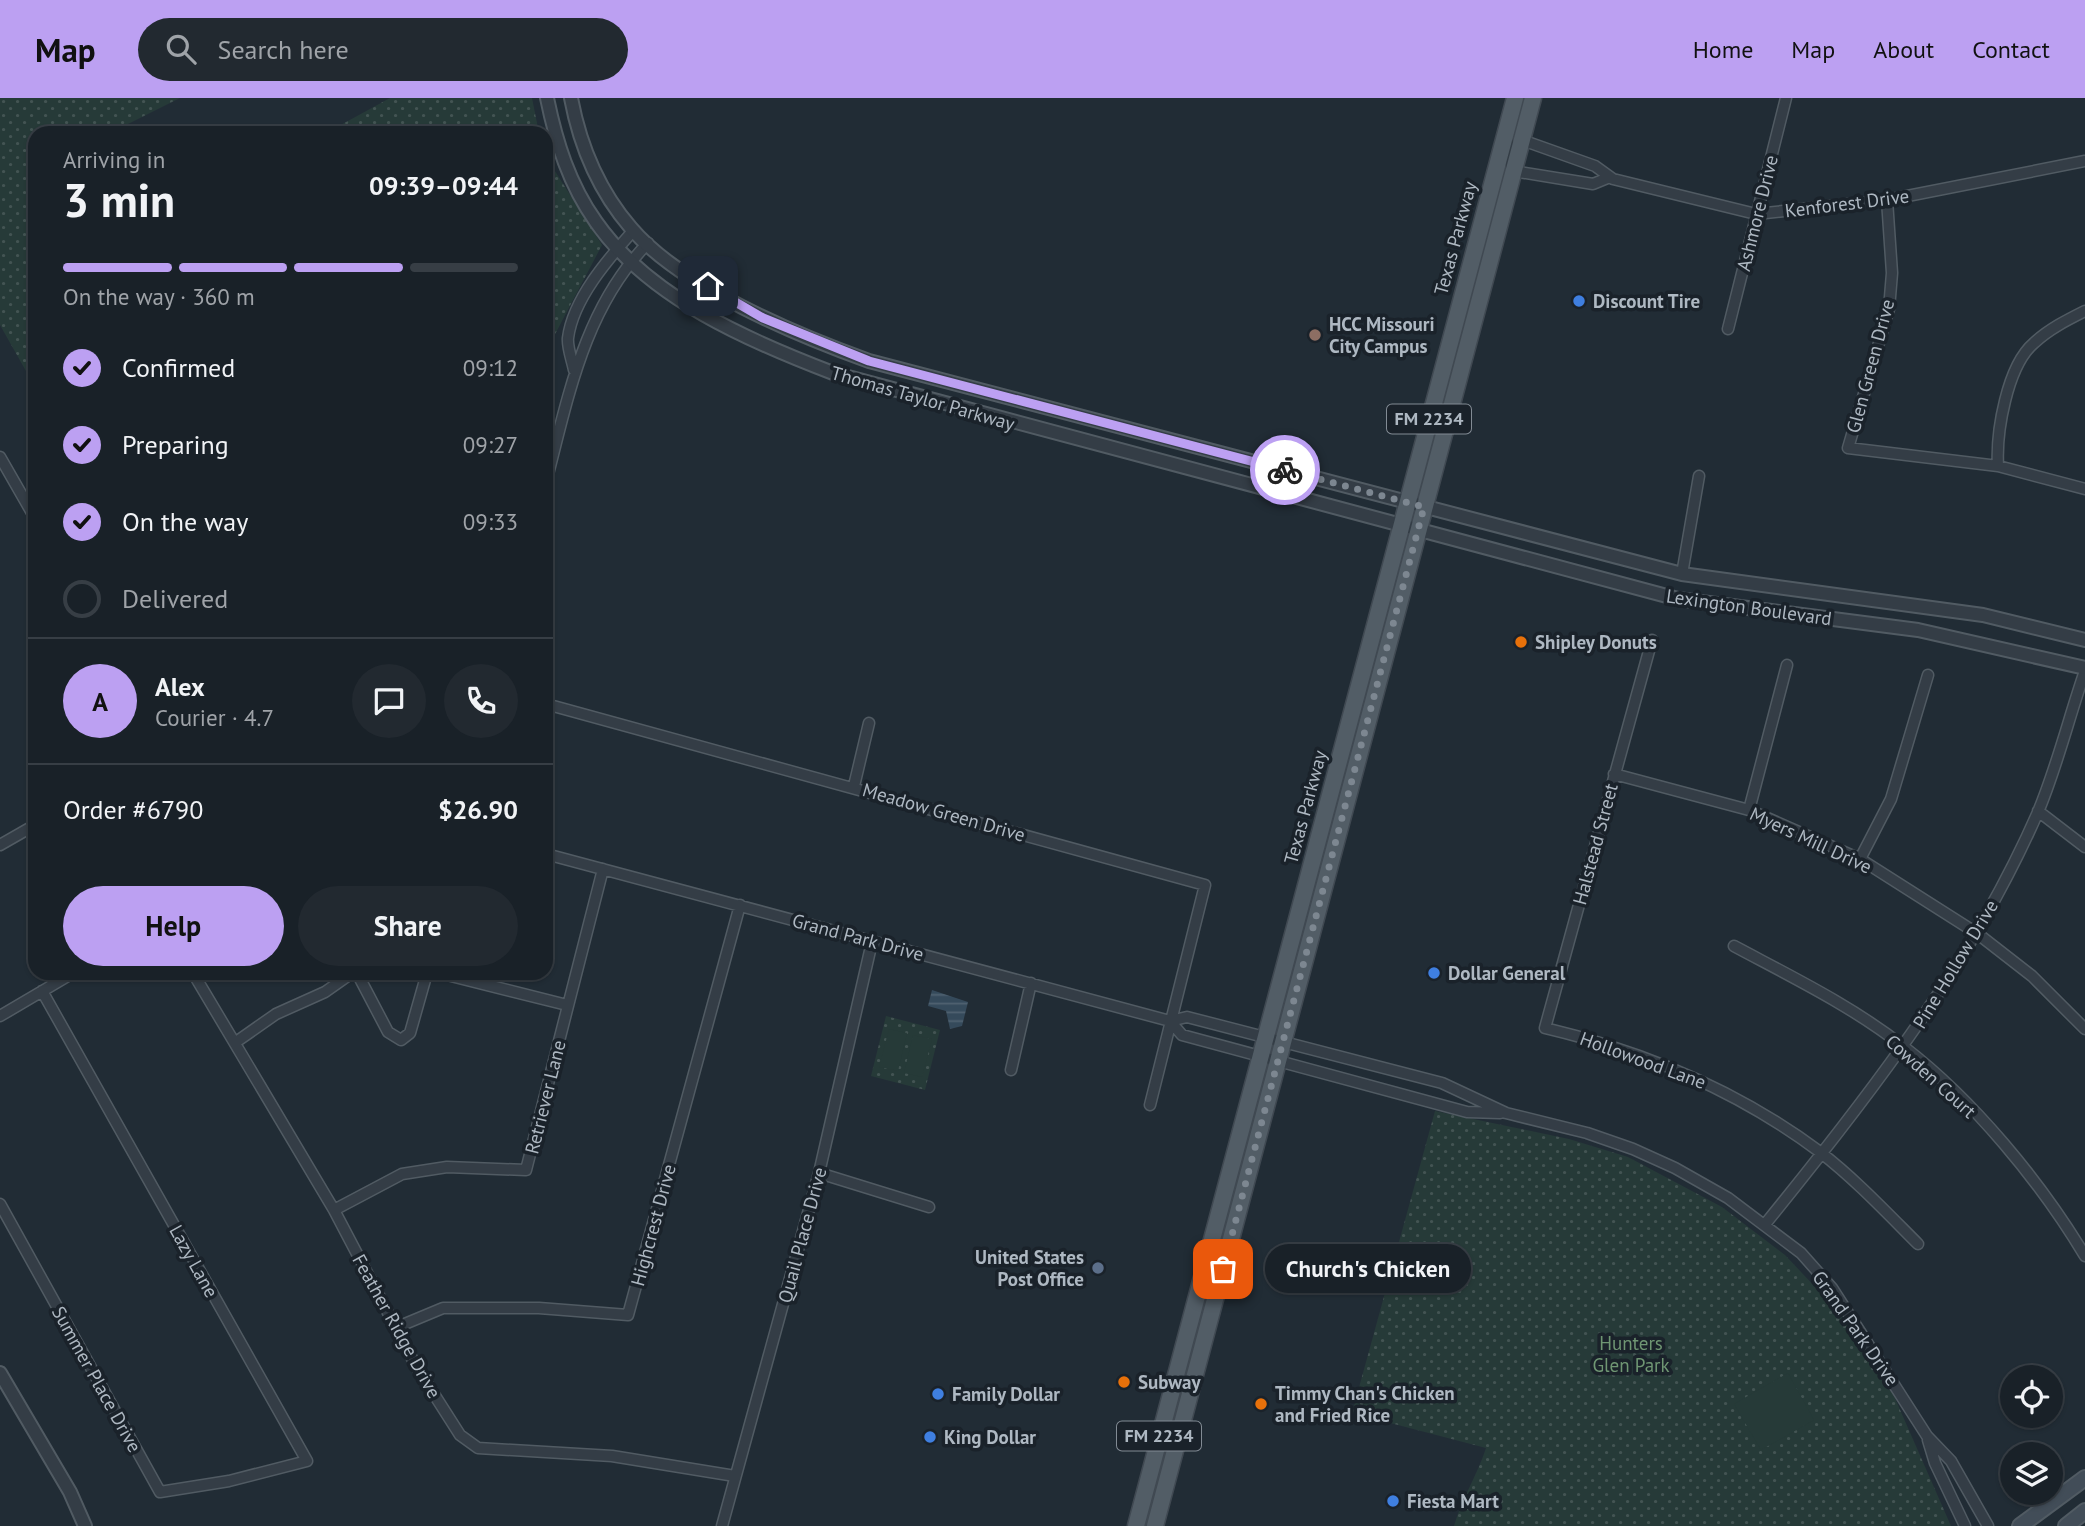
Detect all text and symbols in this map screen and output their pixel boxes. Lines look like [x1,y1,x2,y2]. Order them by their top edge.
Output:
search box [138,18,628,81]
text: Map [35,28,96,71]
icon: search [162,30,200,68]
text: Search here [218,33,349,66]
text: Home [1693,34,1753,65]
text: Map [1791,34,1835,65]
text: About [1873,34,1934,65]
text: Contact [1972,34,2050,65]
text: Arriving in [63,145,165,174]
street label: Ashmore Drive [1731,152,1783,274]
text: 09:39–09:44 [369,169,518,202]
text: 3 min [63,170,175,230]
street label: Texas Parkway [1428,178,1482,298]
street label: Kenforest Drive [1784,183,1910,223]
pin [678,256,738,316]
icon: home [689,267,727,305]
text: On the way · 360 m [63,282,255,311]
place label: Discount Tire [1593,289,1700,313]
marker: Discount Tire [1571,293,1587,309]
street label: Glen Green Drive [1841,296,1899,436]
place label: HCC Missouri City Campus [1329,312,1435,358]
marker: HCC Missouri City Campus [1307,327,1323,343]
icon: check [63,349,101,387]
text: Confirmed [122,351,235,384]
text: 09:12 [463,353,518,382]
street label: Thomas Taylor Parkway [828,360,1018,436]
road number: FM 2234 [1387,404,1471,433]
icon: check [63,426,101,464]
text: Preparing [122,428,229,461]
text: 09:27 [463,430,518,459]
courier [1250,435,1320,505]
icon: bike [1266,451,1304,489]
icon: check [63,503,101,541]
text: On the way [122,505,248,538]
text: 09:33 [463,507,518,536]
text: Delivered [122,582,228,615]
street label: Lexington Boulevard [1665,584,1833,630]
place label: Shipley Donuts [1535,630,1657,654]
marker: Shipley Donuts [1513,634,1529,650]
button: chat [352,664,426,738]
button: phone [444,664,518,738]
text: Alex [155,670,205,703]
text: A [92,685,108,718]
text: Courier · 4.7 [155,703,274,732]
street label: Texas Parkway [1278,747,1332,867]
street label: Meadow Green Drive [860,777,1028,847]
street label: Halstead Street [1567,780,1623,907]
text: Order #6790 [63,793,203,826]
text: $26.90 [438,793,518,826]
street label: Myers Mill Drive [1746,801,1876,879]
button: Help [63,886,284,966]
button: Share [298,886,518,966]
street label: Pine Hollow Drive [1907,895,2003,1033]
street label: Grand Park Drive [790,908,926,966]
place label: Dollar General [1448,961,1566,985]
marker: Dollar General [1426,965,1442,981]
street label: Hollowood Lane [1577,1026,1709,1094]
street label: Cowden Court [1881,1029,1982,1123]
street label: Retriever Lane [519,1038,571,1156]
street label: Highcrest Drive [625,1161,681,1289]
street label: Quail Place Drive [772,1165,832,1305]
street label: Lazy Lane [164,1220,224,1302]
pin [1193,1239,1253,1299]
callout: Church's Chicken [1265,1244,1472,1294]
place label: United States Post Office [975,1245,1084,1291]
street label: Feather Ridge Drive [347,1250,447,1402]
icon: bag [1204,1250,1242,1288]
text: Church's Chicken [1286,1254,1450,1283]
marker: United States Post Office [1090,1260,1106,1276]
street label: Grand Park Drive [1807,1266,1905,1390]
street label: Summer Place Drive [47,1302,147,1456]
park label: Hunters Glen Park [1592,1331,1670,1377]
map controls [2000,1365,2063,1505]
button: locate [2000,1365,2063,1428]
place label: Subway [1138,1370,1201,1394]
marker: Subway [1116,1374,1132,1390]
place label: Timmy Chan's Chicken and Fried Rice [1275,1381,1455,1427]
place label: Family Dollar [952,1382,1060,1406]
marker: Family Dollar [930,1386,946,1402]
marker: Timmy Chan's Chicken and Fried Rice [1253,1396,1269,1412]
road number: FM 2234 [1117,1422,1201,1450]
place label: King Dollar [944,1425,1036,1449]
marker: King Dollar [922,1429,938,1445]
button: layers [2000,1442,2063,1505]
place label: Fiesta Mart [1407,1489,1499,1513]
marker: Fiesta Mart [1385,1493,1401,1509]

